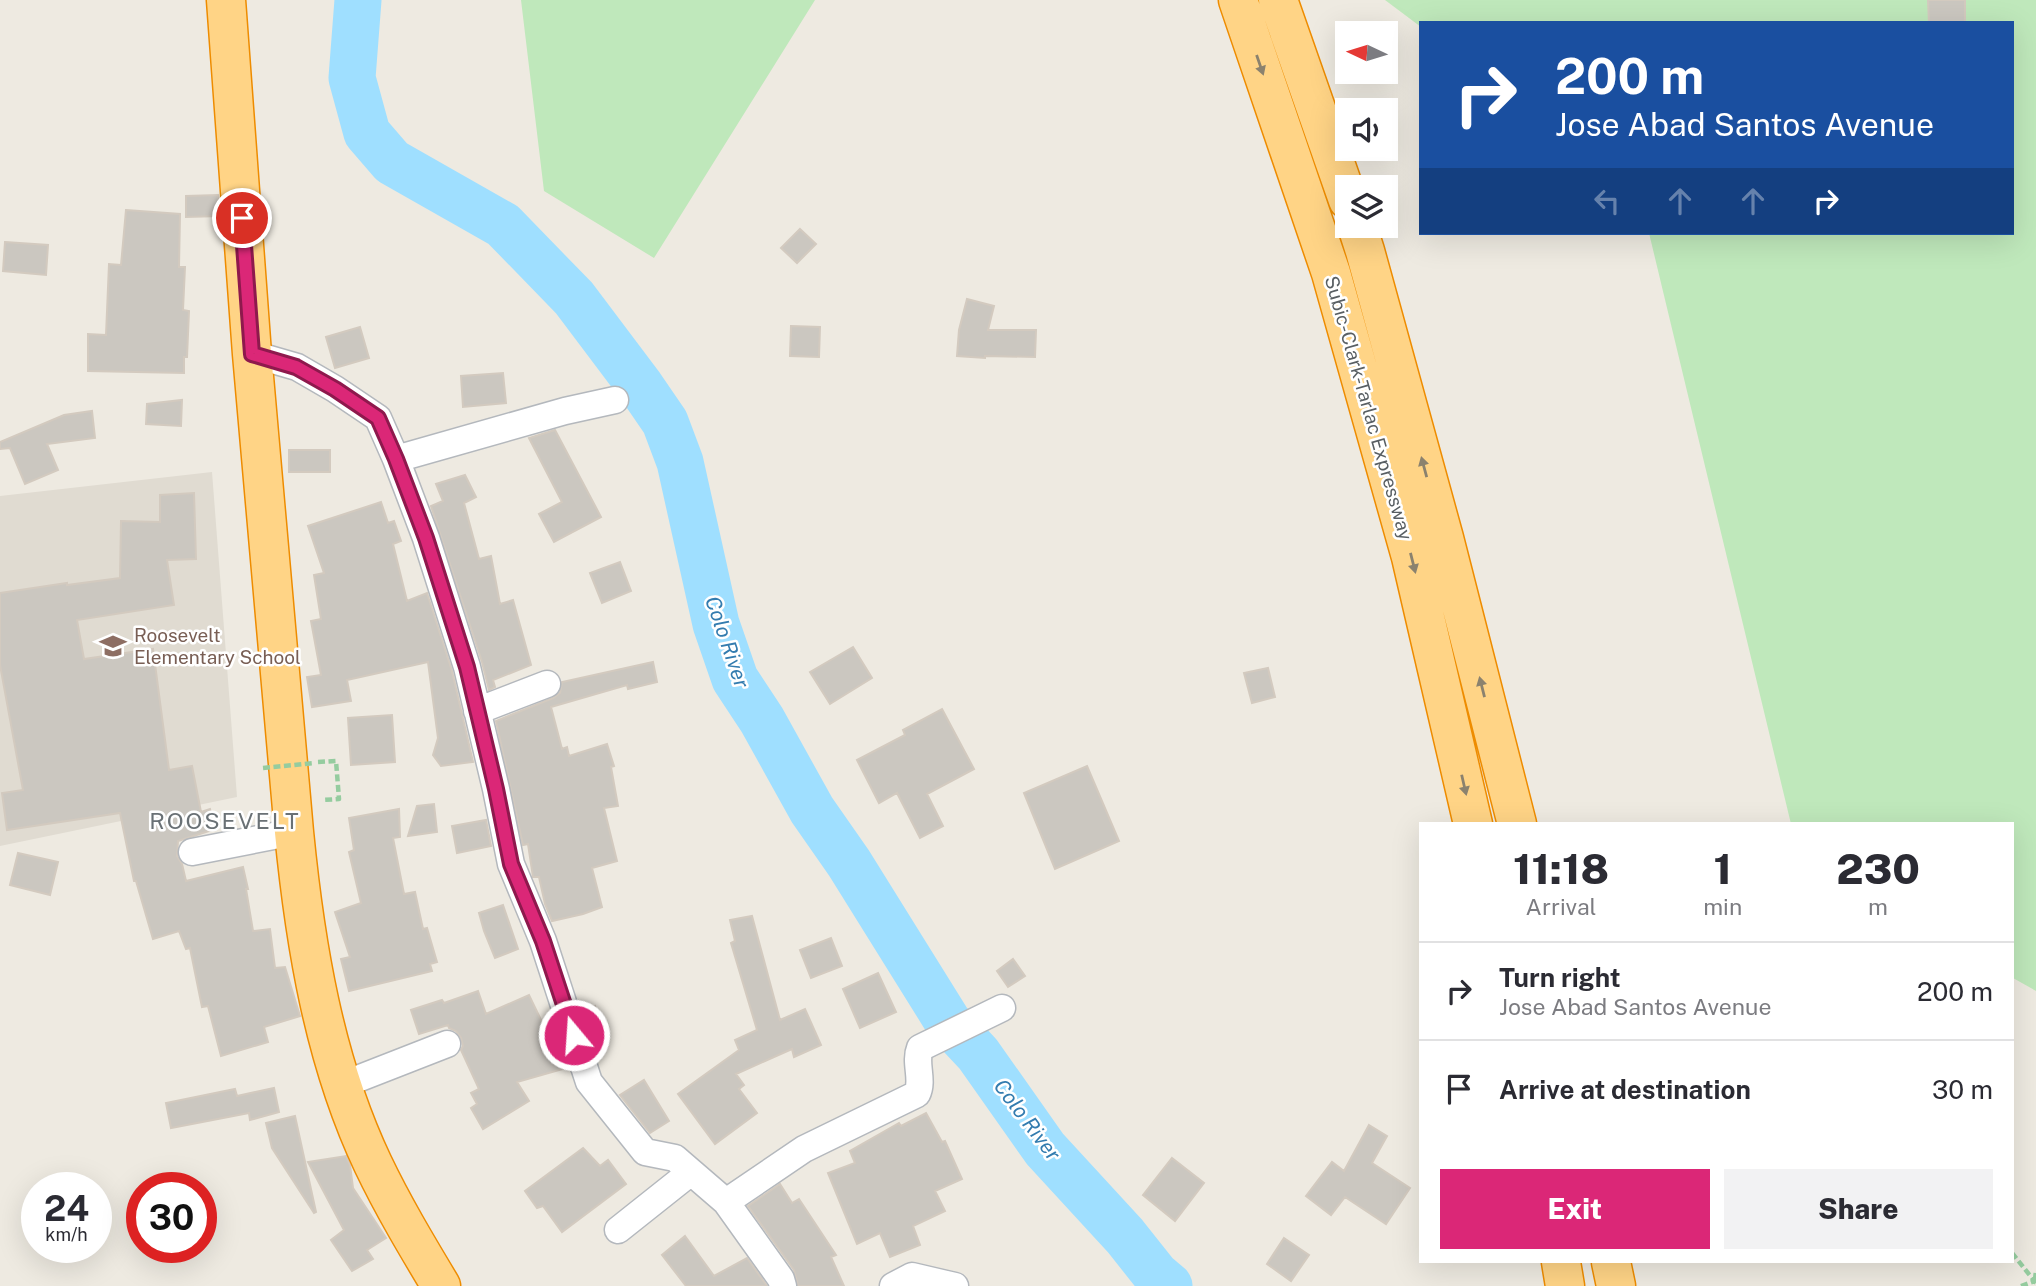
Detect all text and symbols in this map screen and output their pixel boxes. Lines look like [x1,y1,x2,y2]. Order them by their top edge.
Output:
north arrow [1335,21,1398,84]
map controls [1335,21,1398,238]
text: 200 m [1555,47,1704,105]
icon: right [1440,49,1531,140]
one-way arrow [1255,54,1266,75]
button: sound [1335,98,1398,161]
text: Jose Abad Santos Avenue [1555,106,1934,143]
button: layers [1335,175,1398,238]
icon: left [1588,182,1626,220]
icon: ahead [1661,182,1699,220]
icon: ahead [1734,182,1772,220]
icon: right [1807,182,1845,220]
pin [212,188,272,248]
icon: arrive [223,199,261,237]
street label: Subic-Clark-Tarlac Expressway [1321,273,1417,543]
one-way arrow [1418,456,1429,478]
one-way arrow [1408,552,1419,574]
water label: Colo River [700,593,755,692]
place label: Roosevelt Elementary School [134,624,301,668]
school or university icon: Roosevelt Elementary School [98,631,128,661]
one-way arrow [1476,676,1487,698]
one-way arrow [1459,774,1470,796]
district label: ROOSEVELT [149,807,301,834]
text: 11:18 [1513,844,1609,893]
text: 1 [1713,844,1732,893]
text: 230 [1836,844,1920,893]
text: Arrival [1526,893,1597,920]
text: min [1703,893,1742,920]
text: m [1868,893,1888,920]
text: Turn right [1499,962,1621,993]
icon: right [1440,972,1478,1010]
text: 200 m [1917,976,1993,1007]
text: Jose Abad Santos Avenue [1499,993,1771,1020]
position arrow [537,998,611,1072]
icon: arrive [1440,1070,1478,1108]
water label: Colo River [989,1074,1067,1166]
text: Arrive at destination [1499,1074,1751,1105]
text: 30 m [1932,1074,1993,1105]
button: Exit [1440,1169,1710,1249]
button: Share [1724,1169,1993,1249]
speed limit sign: 30 [126,1172,217,1263]
text: 24 [44,1188,89,1229]
text: km/h [45,1224,88,1245]

